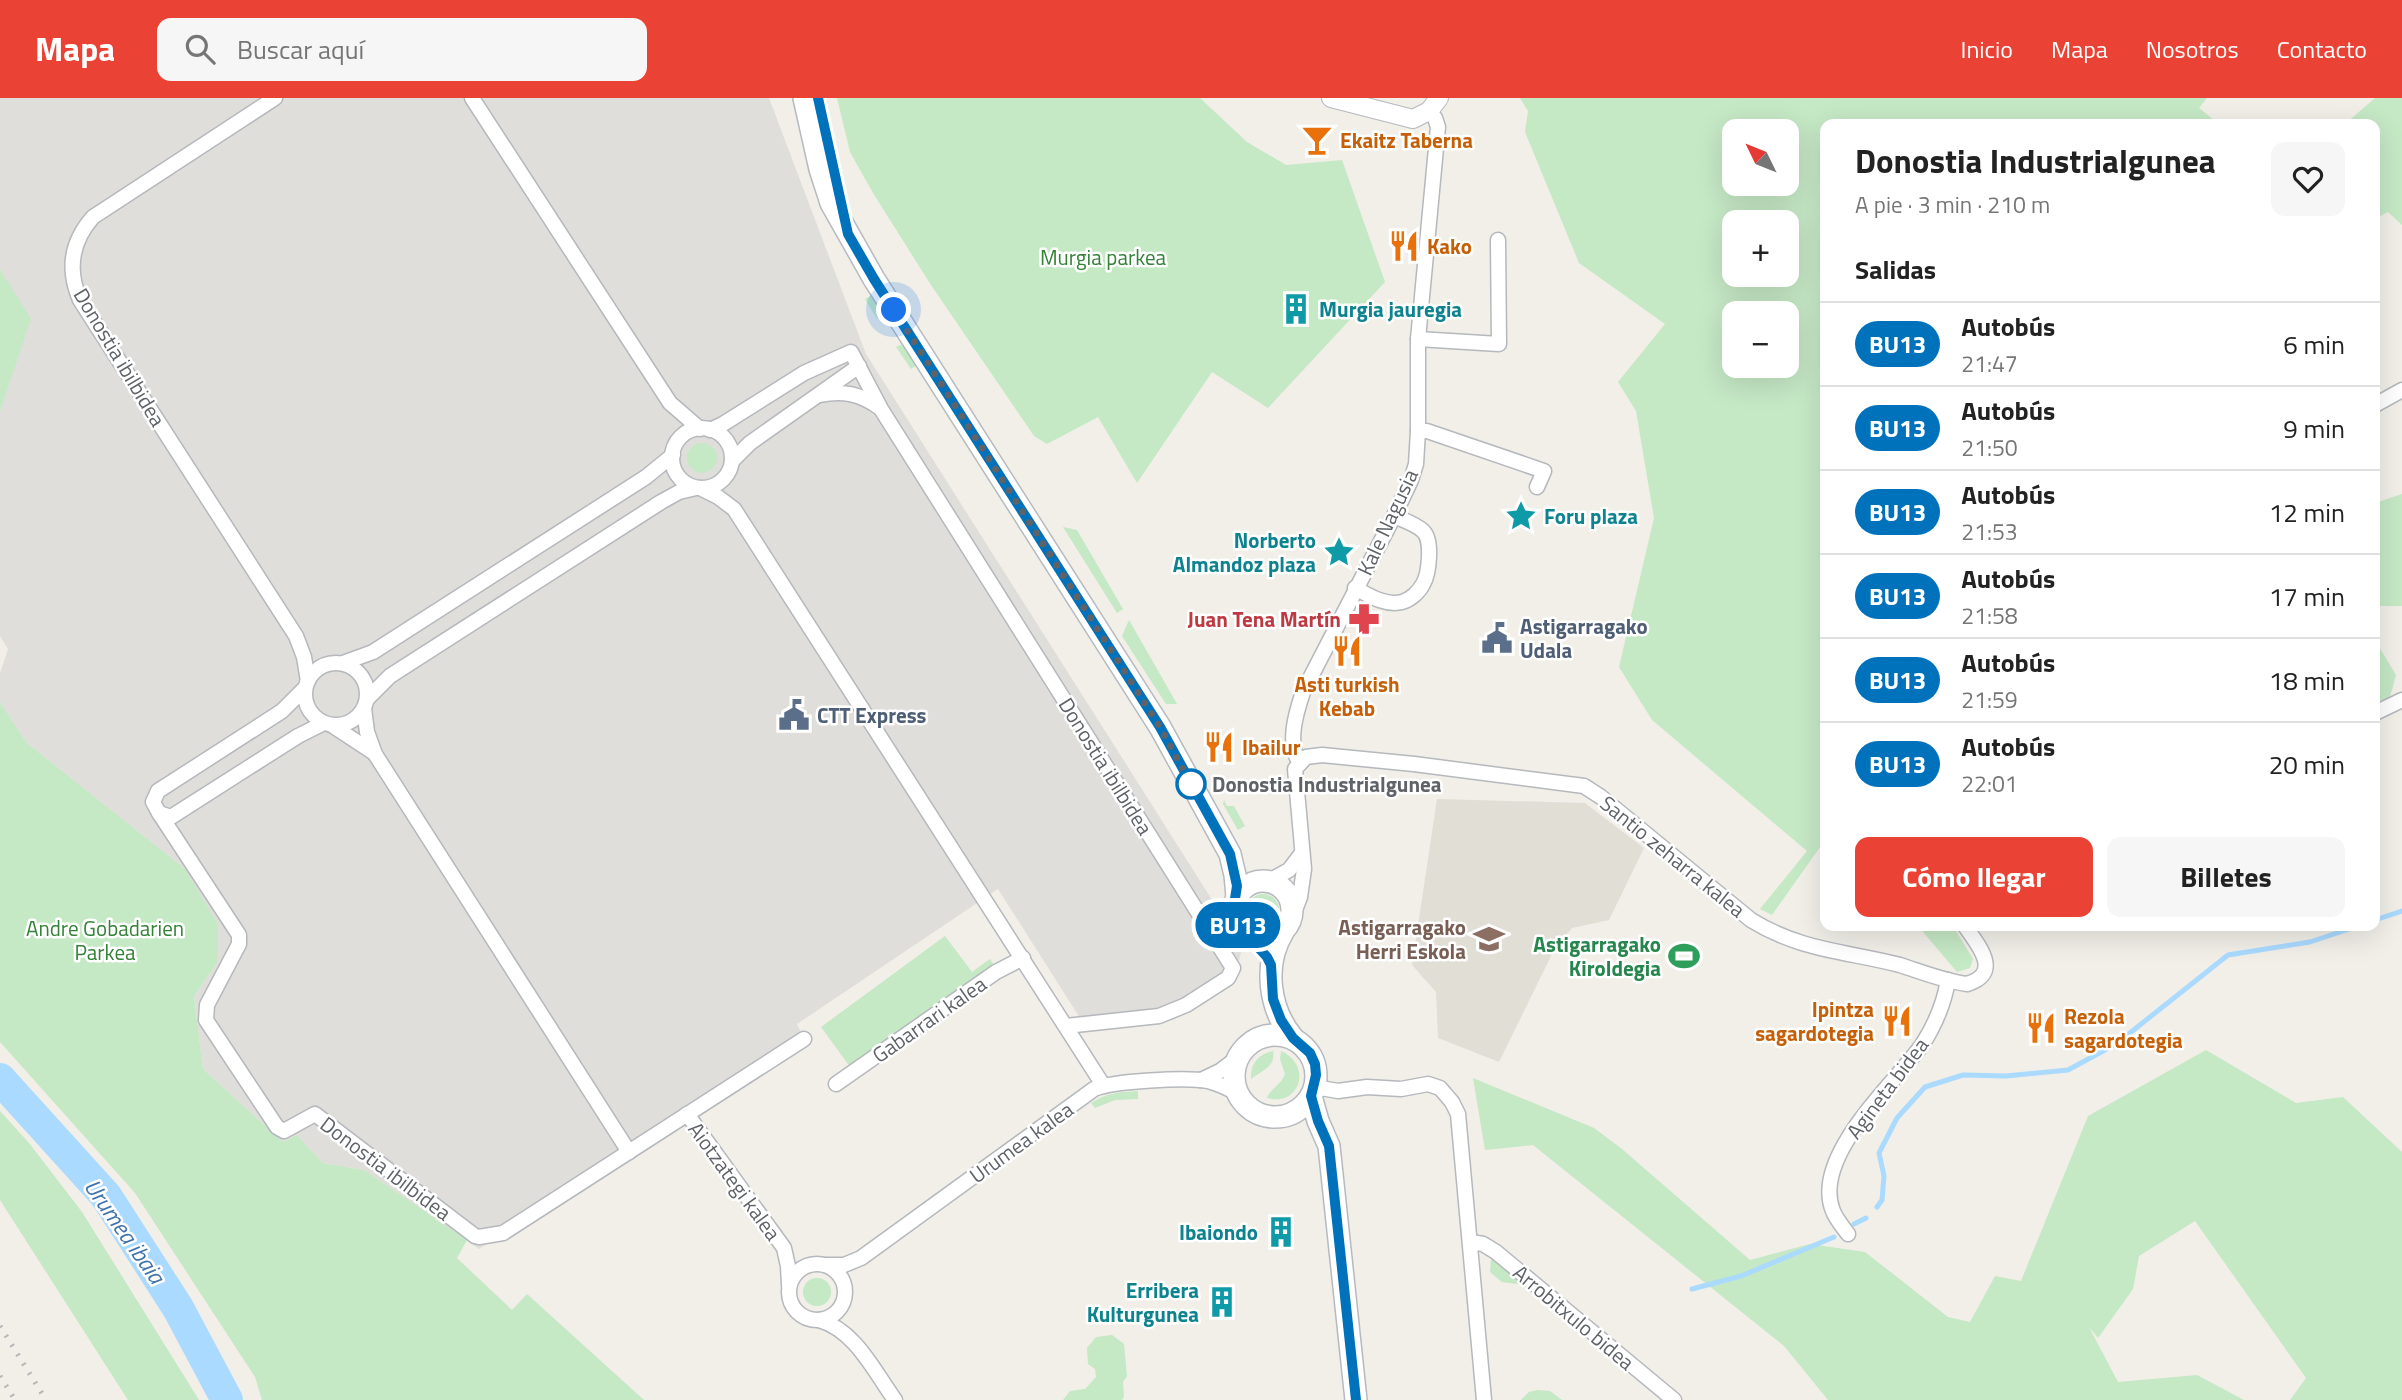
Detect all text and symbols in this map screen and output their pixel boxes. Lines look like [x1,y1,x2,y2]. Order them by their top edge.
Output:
search box [157,18,647,81]
text: Mapa [35,24,115,74]
icon: search [181,30,219,68]
text: Buscar aquí [237,30,364,69]
text: Inicio [1961,31,2013,67]
text: Mapa [2051,31,2108,67]
text: Nosotros [2146,31,2239,67]
text: Contacto [2277,31,2367,67]
north arrow [1722,119,1799,196]
map controls [1722,119,1799,378]
bar icon: Ekaitz Taberna [1300,123,1334,157]
place label: Ekaitz Taberna [1340,124,1473,156]
text: Donostia Industrialgunea [1855,136,2216,186]
button: heart [2271,142,2345,216]
text: A pie · 3 min · 210 m [1855,187,2050,222]
button: + [1722,210,1799,287]
restaurant icon: Kako [1387,229,1421,263]
place label: Kako [1427,230,1472,262]
park label: Murgia parkea [1040,241,1167,273]
text: Salidas [1855,250,1936,289]
street label: Donostia ibilbidea [66,282,174,433]
your location [876,292,911,327]
building icon: Murgia jauregia [1279,292,1313,326]
place label: Murgia jauregia [1319,293,1462,325]
button: − [1722,301,1799,378]
text: Autobús [1961,307,2055,346]
text: 6 min [2283,325,2345,364]
text: BU13 [1869,326,1926,362]
text: 21:47 [1961,346,2018,381]
text: Autobús [1961,391,2055,430]
text: 9 min [2283,409,2345,448]
text: BU13 [1869,410,1926,446]
text: 21:50 [1961,430,2018,465]
street label: Kale Nagusia [1348,463,1426,580]
text: Autobús [1961,475,2055,514]
text: 12 min [2269,493,2345,532]
text: BU13 [1869,494,1926,530]
place icon: Foru plaza [1504,499,1538,533]
place label: Foru plaza [1544,500,1638,532]
text: 21:53 [1961,514,2018,549]
place label: Norberto Almandoz plaza [1173,524,1316,580]
place icon: Norberto Almandoz plaza [1322,535,1356,569]
text: Autobús [1961,559,2055,598]
text: 17 min [2269,577,2345,616]
text: BU13 [1869,578,1926,614]
text: 21:58 [1961,598,2018,633]
pharmacy icon: Juan Tena Martín [1347,602,1381,636]
place label: Juan Tena Martín [1188,603,1341,635]
place label: Astigarragako Udala [1520,610,1648,666]
public building icon: Astigarragako Udala [1480,621,1514,655]
restaurant icon: Asti turkish Kebab [1330,634,1364,668]
text: Autobús [1961,643,2055,682]
text: 18 min [2269,661,2345,700]
text: BU13 [1869,662,1926,698]
place label: Asti turkish Kebab [1294,668,1400,724]
text: 21:59 [1961,682,2018,717]
street label: Donostia ibilbidea [1051,691,1161,841]
public building icon: CTT Express [777,698,811,732]
place label: CTT Express [817,699,927,731]
text: Autobús [1961,727,2055,766]
restaurant icon: Ibailur [1202,730,1236,764]
place label: Ibailur [1242,731,1301,763]
text: 20 min [2269,745,2345,784]
text: BU13 [1869,746,1926,782]
text: 22:01 [1961,766,2018,801]
place label: Donostia Industrialgunea [1212,768,1442,800]
marker: Donostia Industrialgunea [1176,769,1206,799]
street label: Santio zeharra kalea [1593,787,1753,925]
button: Cómo llegar [1855,837,2093,917]
button: Billetes [2107,837,2345,917]
line badge: BU13 [1189,902,1287,948]
text: BU13 [1209,907,1267,943]
place label: Astigarragako Herri Eskola [1338,911,1466,967]
park label: Andre Gobadarien Parkea [26,912,184,968]
school or university icon: Astigarragako Herri Eskola [1472,922,1506,956]
place label: Astigarragako Kiroldegia [1533,928,1661,984]
sports icon: Astigarragako Kiroldegia [1667,939,1701,973]
street label: Gabarrari kalea [865,967,993,1070]
place label: Ipintza sagardotegia [1755,993,1874,1049]
place label: Rezola sagardotegia [2064,1000,2183,1056]
restaurant icon: Ipintza sagardotegia [1880,1004,1914,1038]
restaurant icon: Rezola sagardotegia [2024,1011,2058,1045]
street label: Agineta bidea [1838,1030,1936,1146]
street label: Urumea kalea [962,1093,1080,1191]
street label: Donostia ibilbidea [314,1108,459,1228]
street label: Aiotzategi kalea [681,1115,789,1247]
water label: Urumea ibaia [76,1171,175,1292]
building icon: Ibaiondo [1264,1215,1298,1249]
place label: Ibaiondo [1179,1216,1258,1248]
street label: Arrobitxulo bidea [1506,1257,1642,1378]
place label: Erribera Kulturgunea [1087,1274,1199,1330]
building icon: Erribera Kulturgunea [1205,1285,1239,1319]

